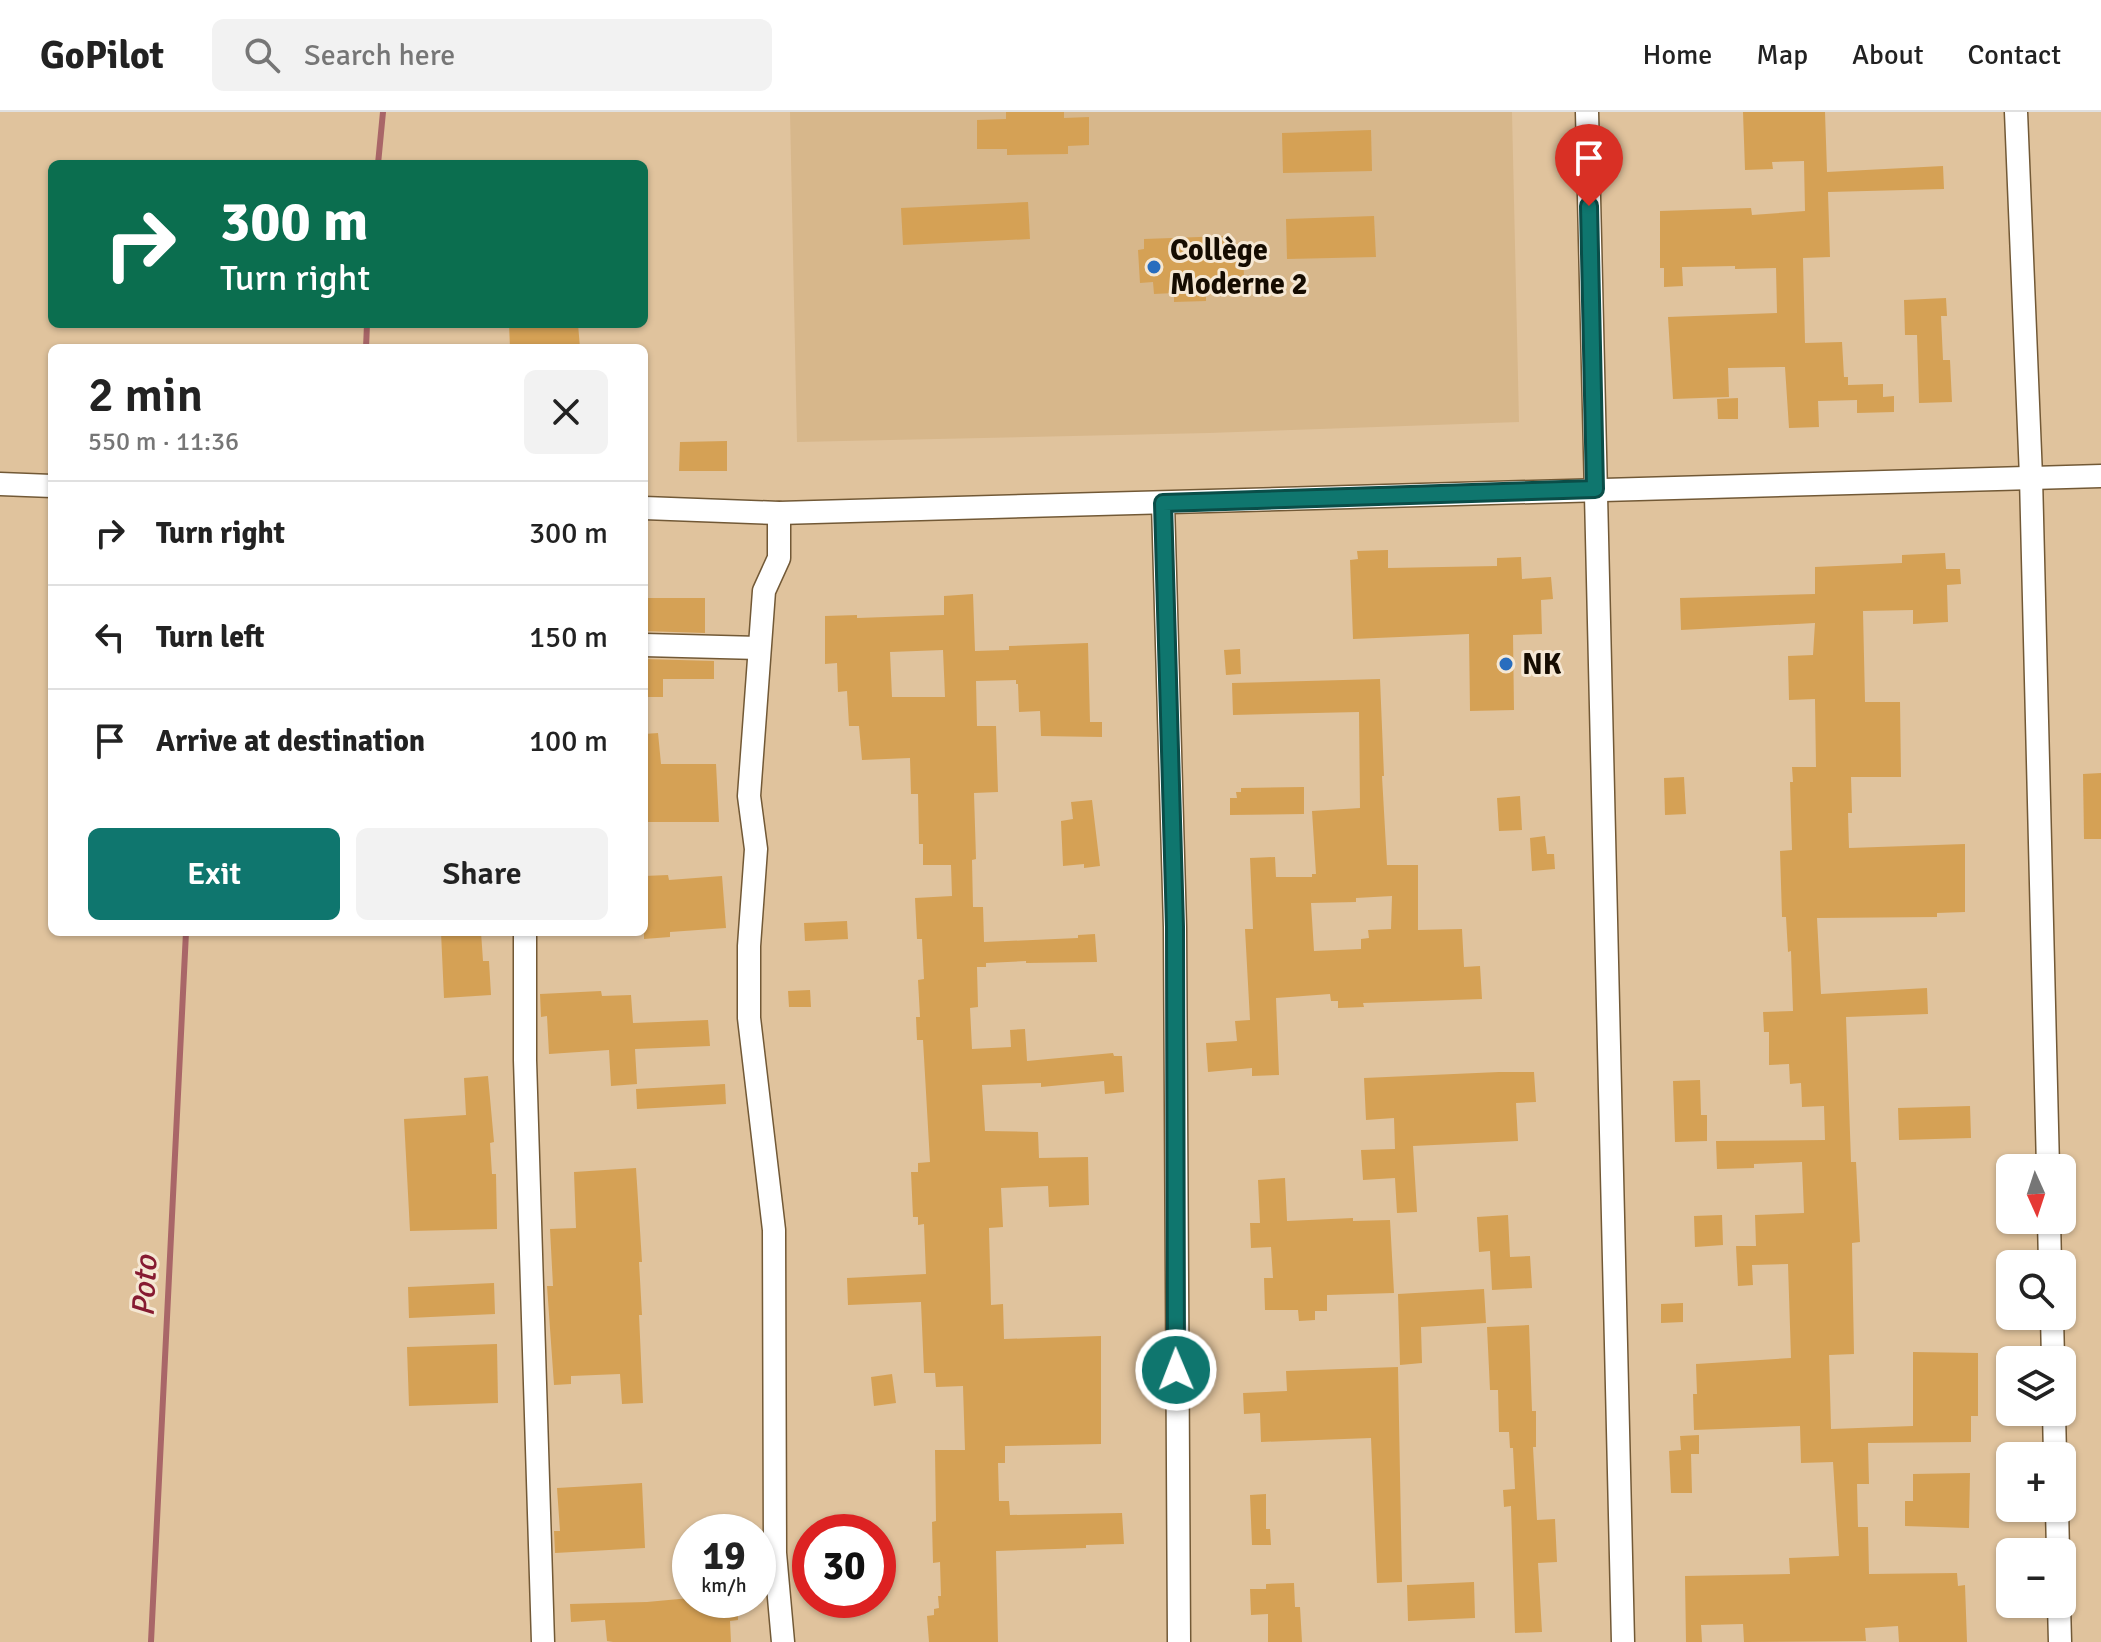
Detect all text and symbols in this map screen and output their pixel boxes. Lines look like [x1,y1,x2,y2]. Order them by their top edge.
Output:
search box [212,19,772,91]
text: GoPilot [40,32,164,79]
icon: search [240,33,284,77]
text: Search here [304,37,455,74]
text: Home [1643,38,1712,72]
text: Map [1756,38,1808,72]
text: About [1852,38,1924,72]
text: Contact [1968,38,2061,72]
pin [1555,124,1623,206]
icon: arrive [1567,136,1611,180]
text: 300 m [220,187,368,256]
icon: right [88,192,192,296]
place label: Collège Moderne 2 [1170,232,1308,303]
text: Turn right [220,256,370,301]
marker: Collège Moderne 2 [1145,258,1163,276]
text: 2 min [88,366,203,425]
button: close [524,370,608,454]
text: 550 m · 11:36 [88,426,239,458]
icon: right [88,511,132,555]
text: Turn right [156,515,285,552]
text: 300 m [529,515,608,552]
icon: left [88,615,132,659]
text: Turn left [156,619,265,656]
text: 150 m [529,619,608,656]
place label: NK [1522,646,1562,683]
marker: NK [1497,655,1515,673]
icon: arrive [88,719,132,763]
text: Arrive at destination [156,723,425,760]
text: 100 m [529,723,608,760]
button: Exit [88,828,340,920]
button: Share [356,828,608,920]
north arrow [1996,1154,2076,1234]
map controls [1996,1154,2076,1618]
button: search [1996,1250,2076,1330]
water label: Poto [123,1253,166,1318]
position arrow [1134,1328,1218,1412]
button: layers [1996,1346,2076,1426]
button: + [1996,1442,2076,1522]
speed limit sign: 30 [792,1514,896,1618]
text: 19 [702,1531,746,1581]
button: − [1996,1538,2076,1618]
text: km/h [701,1573,747,1598]

